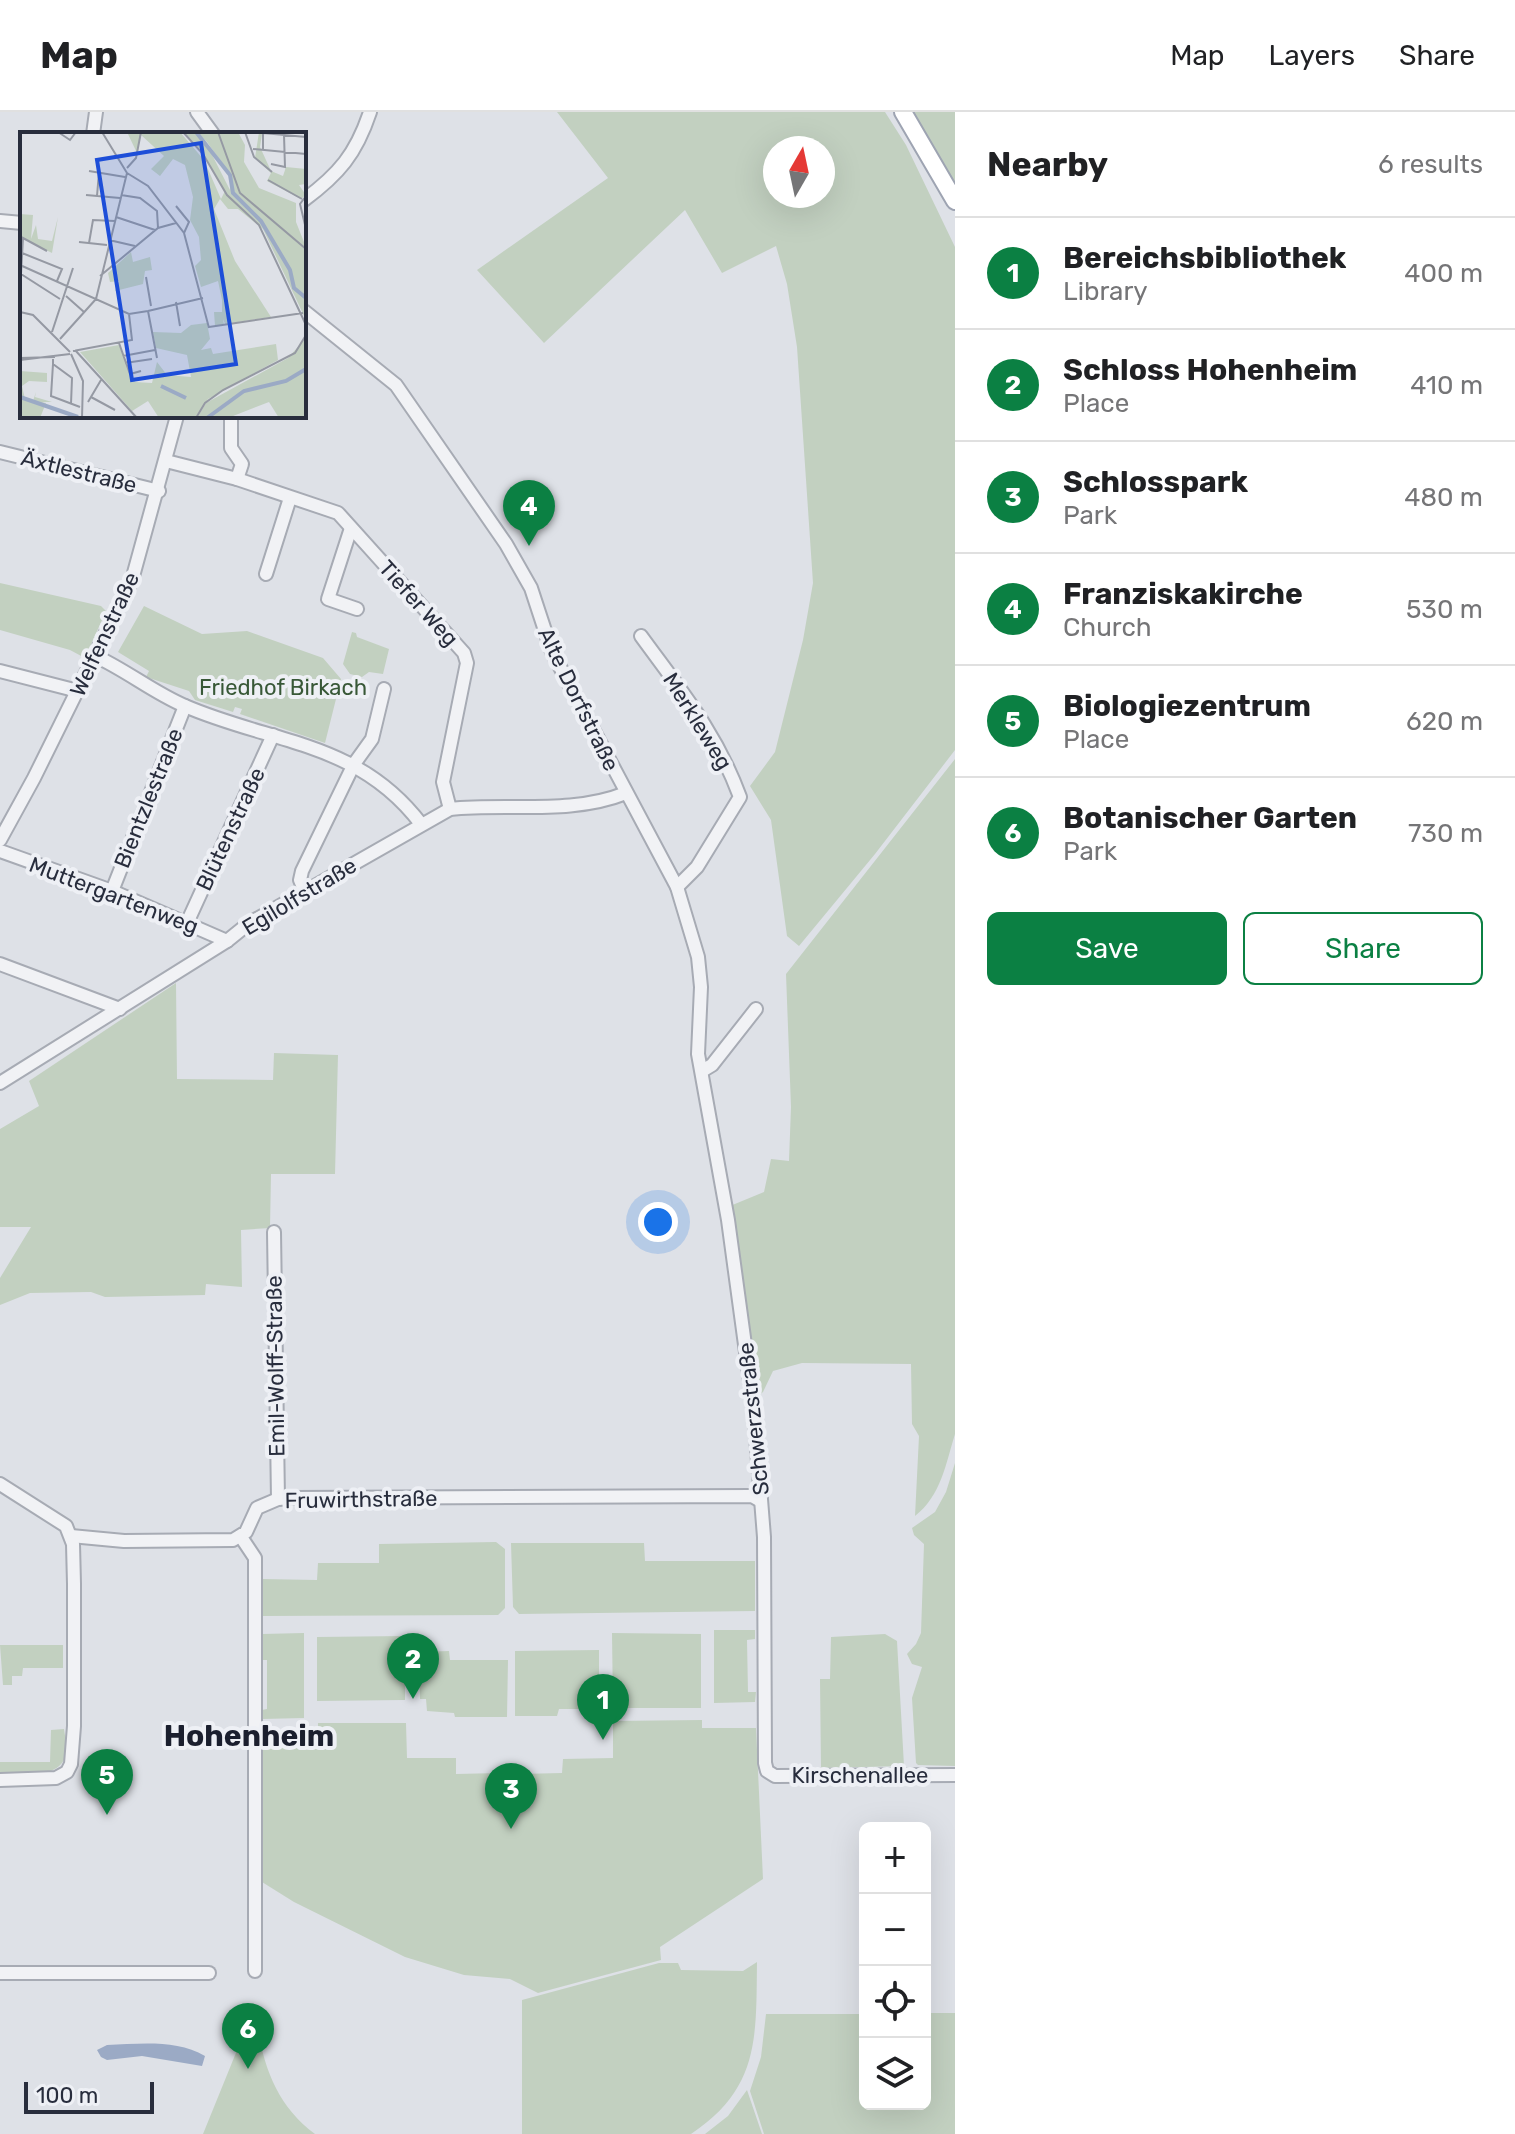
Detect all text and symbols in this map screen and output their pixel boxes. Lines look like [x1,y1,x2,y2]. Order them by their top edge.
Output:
text: Map [40,32,118,78]
text: Map [1170,39,1225,72]
text: Layers [1269,39,1355,72]
text: Share [1399,39,1475,72]
inset map [20,132,306,418]
north arrow [763,136,835,208]
text: Nearby [987,144,1108,185]
text: 6 results [1378,149,1483,180]
text: Bereichsbibliothek [1063,240,1346,276]
text: 1 [1007,258,1019,289]
text: 400 m [1404,258,1483,289]
text: Library [1063,276,1148,307]
text: Schloss Hohenheim [1063,352,1357,388]
text: 2 [1005,370,1021,401]
text: 410 m [1410,370,1483,401]
text: Place [1063,388,1129,419]
street label: Äxtlestraße [18,444,140,499]
text: Schlosspark [1063,464,1248,500]
pin: 4 [503,480,555,546]
text: 3 [1004,482,1022,513]
text: 480 m [1404,482,1483,513]
text: Park [1063,500,1117,531]
street label: Tiefer Weg [373,555,464,652]
street label: Welfenstraße [64,568,145,701]
text: Franziskakirche [1063,576,1303,612]
text: 4 [1004,594,1022,625]
text: 530 m [1406,594,1483,625]
text: Church [1063,612,1152,643]
street label: Alte Dorfstraße [532,623,625,775]
street label: Merkleweg [657,668,738,775]
park label: Friedhof Birkach [199,674,367,701]
text: Biologiezentrum [1063,688,1311,724]
text: 5 [1005,706,1021,737]
text: 620 m [1406,706,1483,737]
street label: Bientzlestraße [108,724,189,872]
text: Place [1063,724,1129,755]
street label: Blütenstraße [190,763,271,895]
text: Botanischer Garten [1063,800,1357,836]
text: 6 [1005,818,1021,849]
text: 730 m [1408,818,1483,849]
text: Park [1063,836,1117,867]
street label: Muttergartenweg [25,851,202,940]
street label: Egilolfstraße [237,852,361,941]
button: Save [987,912,1227,985]
button: Share [1243,912,1483,985]
your location [638,1202,678,1242]
street label: Emil-Wolff-Straße [260,1275,291,1457]
street label: Schwerzstraße [732,1341,775,1497]
street label: Fruwirthstraße [284,1485,438,1514]
pin: 2 [387,1633,439,1699]
pin: 1 [577,1674,629,1740]
district label: Hohenheim [164,1718,334,1754]
pin: 5 [81,1749,133,1815]
street label: Kirschenallee [792,1762,928,1789]
pin: 3 [485,1763,537,1829]
map controls [859,1822,931,2110]
button: + [859,1822,931,1894]
button: − [859,1894,931,1966]
button: locate [859,1966,931,2038]
pin: 6 [222,2003,274,2069]
button: layers [859,2038,931,2110]
scale bar [24,2078,154,2114]
text: 100 m [36,2082,98,2109]

